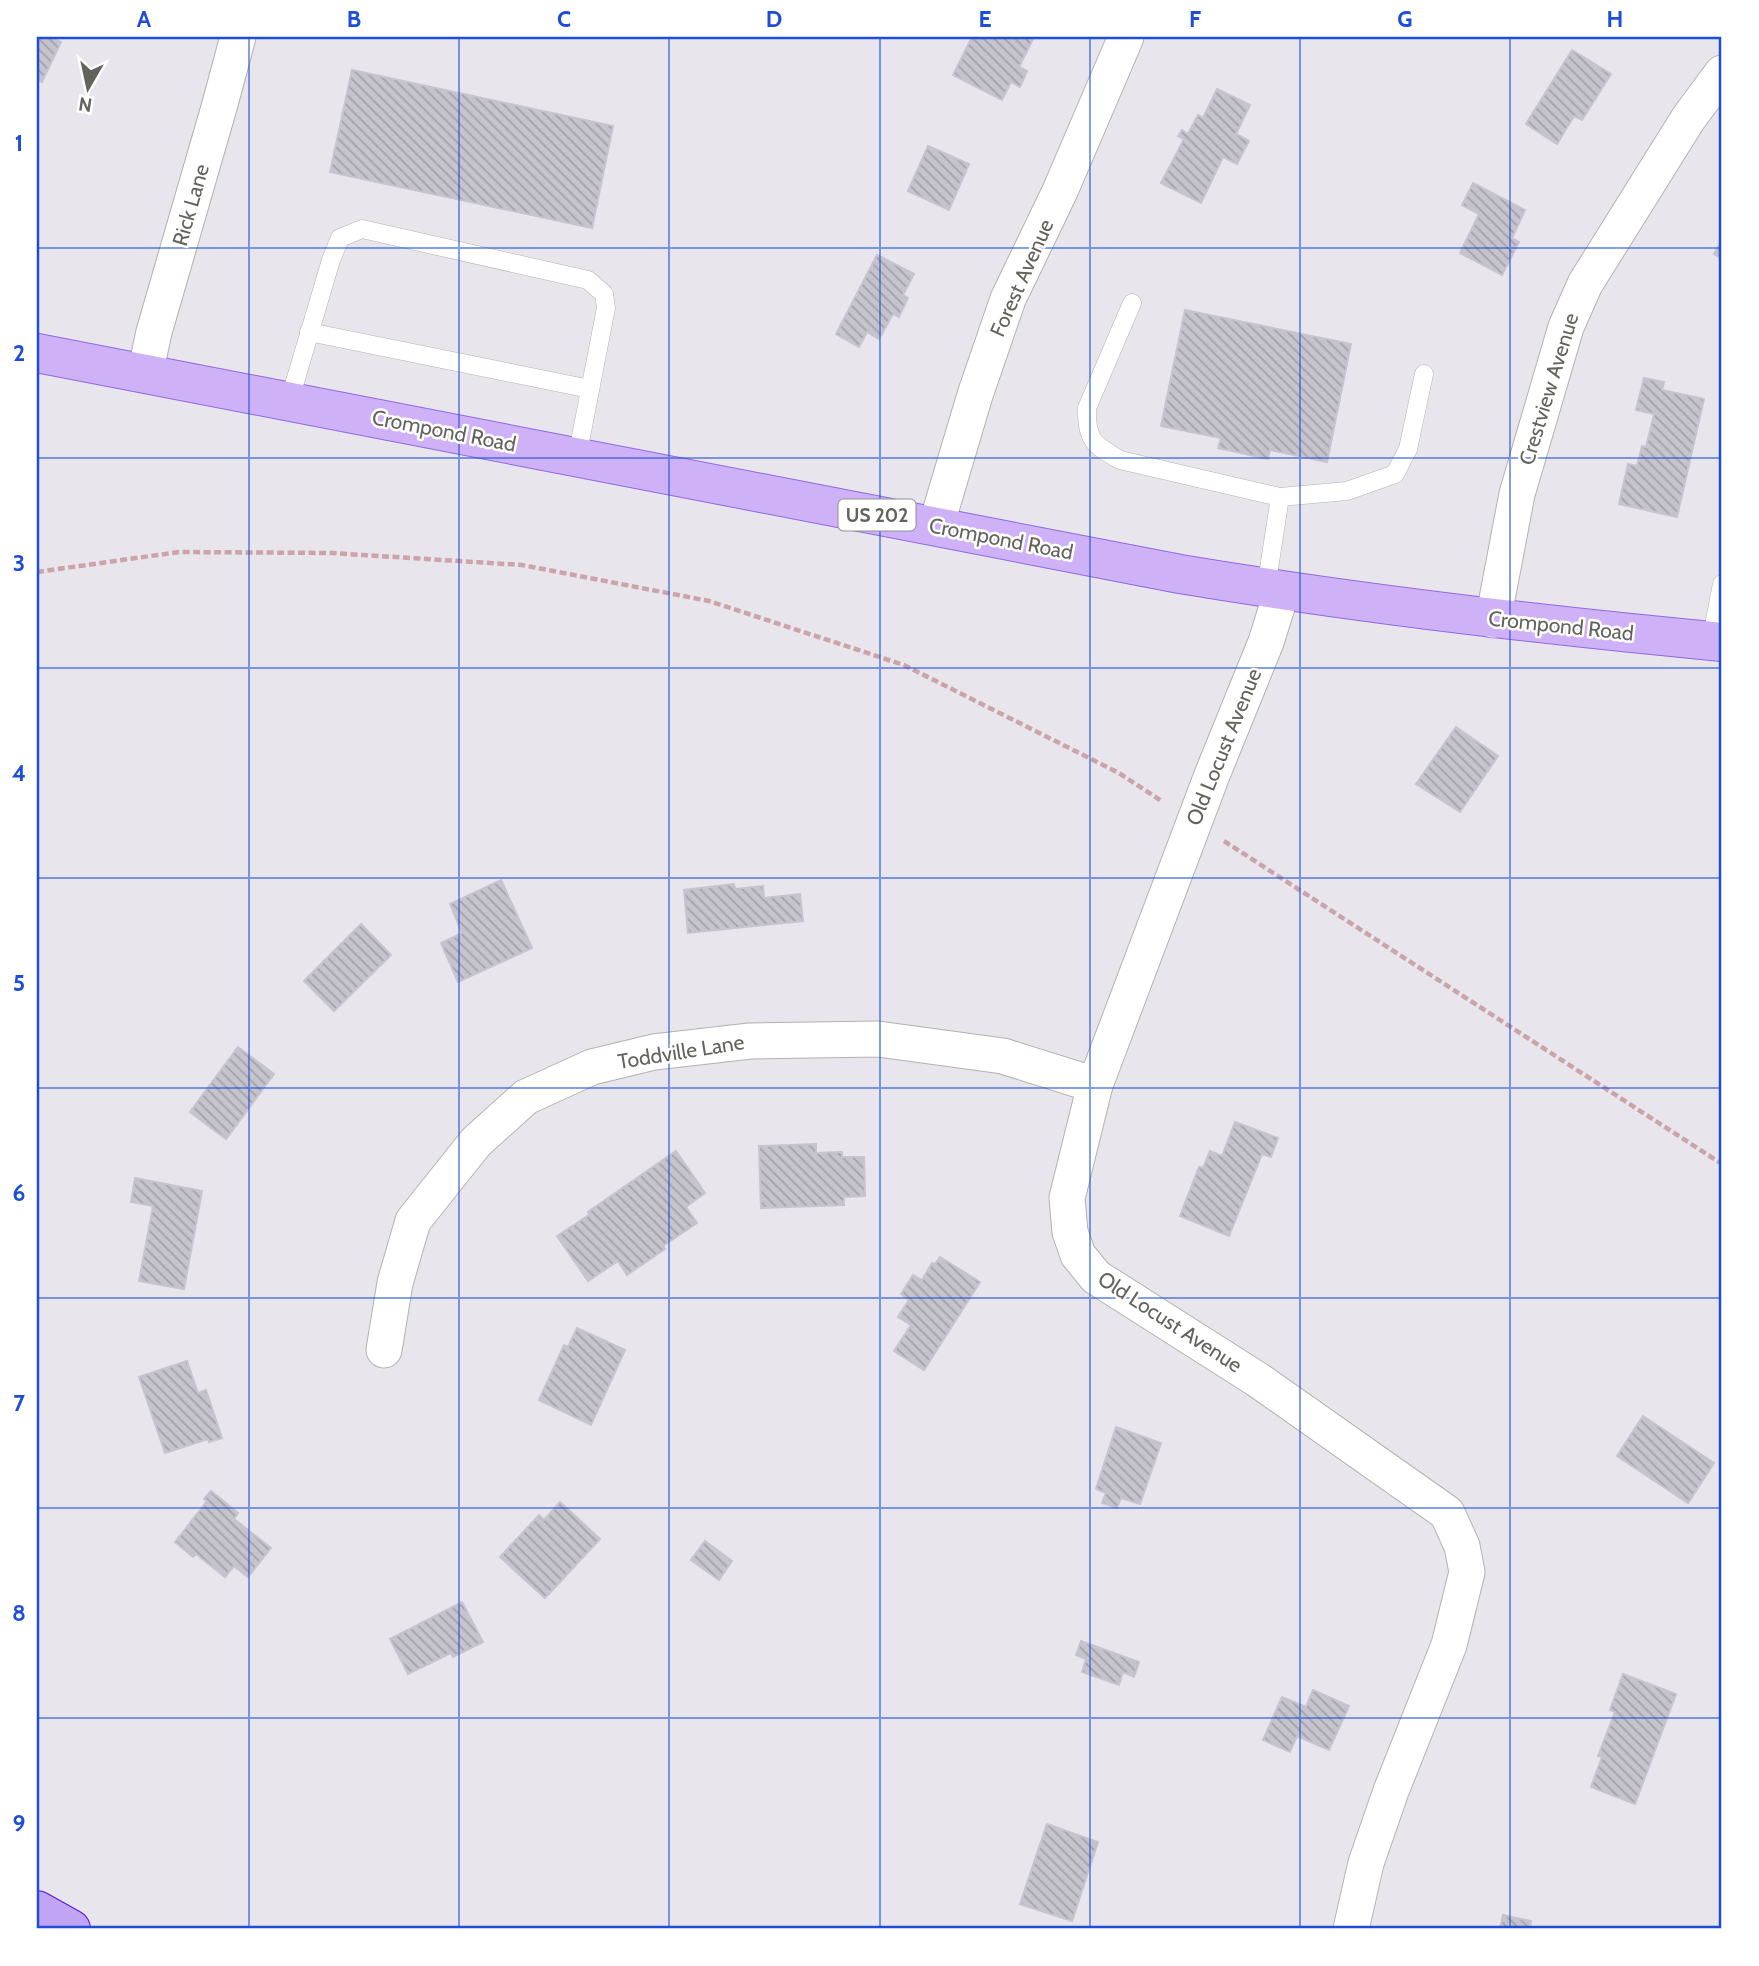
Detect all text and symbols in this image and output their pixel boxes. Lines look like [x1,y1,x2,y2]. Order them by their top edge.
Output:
text: A [137,5,152,33]
text: B [347,5,361,33]
text: C [557,5,571,33]
text: D [766,5,782,33]
text: E [978,5,992,33]
text: F [1189,5,1201,33]
text: G [1397,5,1413,33]
text: H [1607,5,1623,33]
north arrow [52,52,122,122]
text: N [77,92,94,117]
text: 1 [15,129,23,157]
street label: Rick Lane [167,161,214,249]
street label: Forest Avenue [985,215,1059,340]
street label: Crestview Avenue [1514,310,1584,468]
text: 2 [13,339,25,367]
street label: Crompond Road [370,404,518,457]
road number: US 202 [838,500,916,530]
street label: Crompond Road [927,512,1075,565]
text: 3 [13,549,25,577]
street label: Crompond Road [1487,605,1635,646]
street label: Old Locust Avenue [1181,665,1266,829]
text: 4 [12,759,26,787]
text: 5 [13,969,25,997]
street label: Toddville Lane [616,1029,746,1074]
text: 6 [13,1179,25,1207]
street label: Old Locust Avenue [1094,1266,1247,1378]
text: 7 [13,1389,25,1417]
text: 8 [12,1599,26,1627]
text: 9 [13,1809,25,1837]

